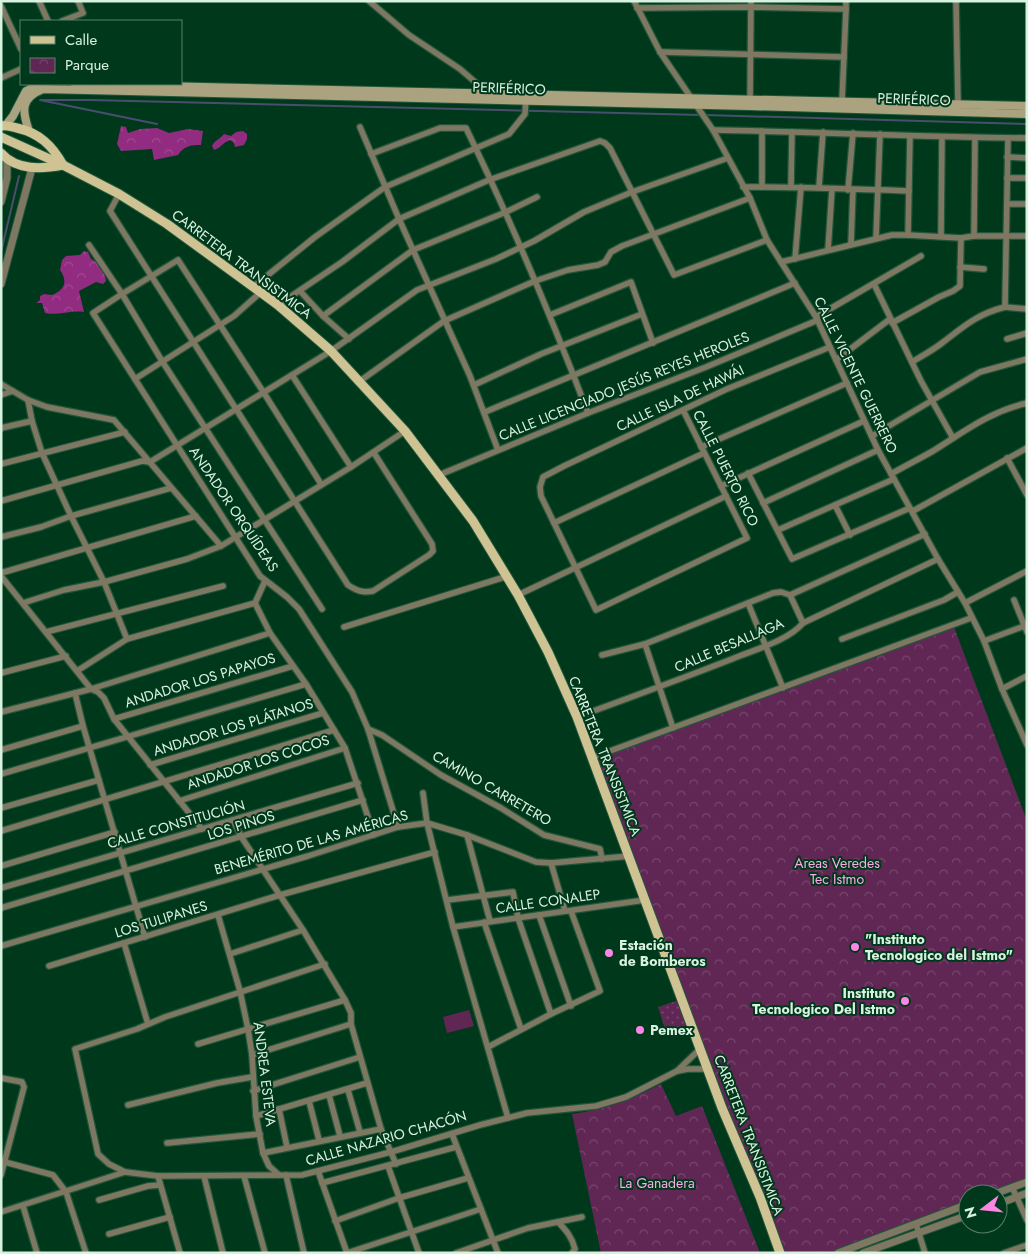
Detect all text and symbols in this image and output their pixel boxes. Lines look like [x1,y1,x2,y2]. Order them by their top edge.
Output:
legend [20,20,182,85]
text: Calle [65,29,97,51]
text: Parque [65,54,109,76]
street label: PERIFÉRICO [472,77,546,99]
street label: PERIFÉRICO [877,88,951,110]
street label: CARRETERA TRANSISTMICA [168,205,317,324]
street label: CALLE VICENTE GUERRERO [809,293,903,457]
street label: CALLE LICENCIADO JESÚS REYES HEROLES [496,326,753,446]
street label: CALLE ISLA DE HAWÁI [613,360,747,436]
street label: CALLE PUERTO RICO [688,406,764,530]
street label: ANDADOR ORQUÍDEAS [185,442,284,576]
street label: CALLE BESALLAGA [671,613,787,677]
street label: ANDADOR LOS PAPAYOS [122,647,278,712]
street label: CARRETERA TRANSISTMICA [564,673,647,840]
street label: ANDADOR LOS PLÁTANOS [150,693,316,761]
street label: ANDADOR LOS COCOS [184,729,332,795]
street label: CAMINO CARRETERO [429,746,555,830]
street label: CALLE CONSTITUCIÓN [105,795,247,853]
street label: LOS PINOS [205,805,277,845]
street label: BENEMÉRITO DE LAS AMÉRICAS [212,805,410,879]
park label: Areas Veredes Tec Istmo [794,853,880,889]
street label: CALLE CONALEP [494,884,602,918]
street label: LOS TULIPANES [112,895,210,943]
place label: "Instituto Tecnologico del Istmo" [865,929,1013,965]
place label: Estación de Bomberos [619,935,706,971]
marker: "Instituto Tecnologico del Istmo" [849,941,861,953]
marker: Estación de Bomberos [603,947,615,959]
place label: Instituto Tecnologico Del Istmo [752,983,895,1019]
marker: Instituto Tecnologico Del Istmo [899,995,911,1007]
place label: Pemex [650,1020,694,1040]
street label: ANDREA ESTEVA [249,1021,281,1128]
marker: Pemex [634,1024,646,1036]
street label: CARRETERA TRANSISTMICA [709,1052,789,1219]
street label: CALLE NAZARIO CHACÓN [303,1105,469,1171]
park label: La Ganadera [619,1173,695,1193]
north arrow [958,1184,1008,1234]
text: N [959,1204,982,1221]

